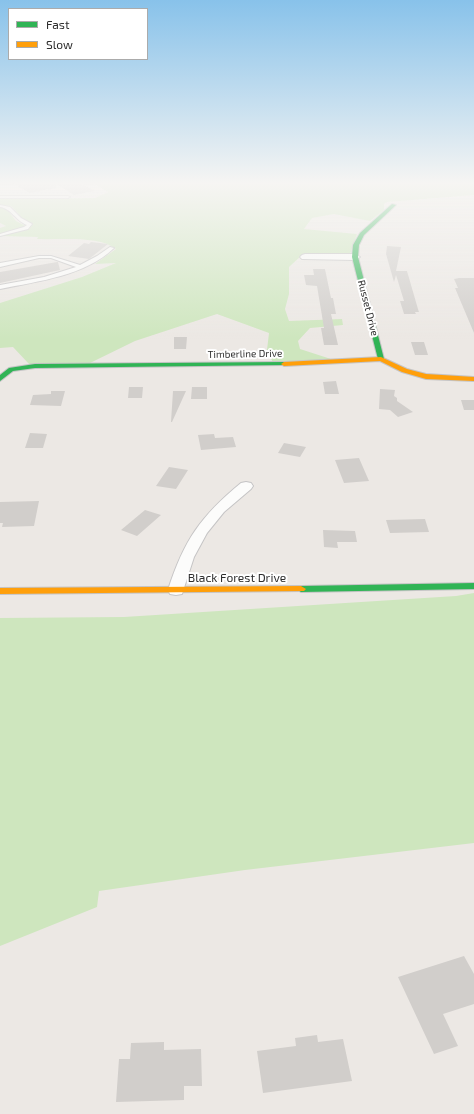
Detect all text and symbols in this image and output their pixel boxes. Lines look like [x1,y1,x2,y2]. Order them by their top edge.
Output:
legend [8,8,148,60]
text: Fast [46,17,69,31]
text: Slow [46,37,73,51]
street label: Russet Drive [355,279,381,337]
street label: Timberline Drive [208,347,282,361]
street label: Black Forest Drive [188,571,286,585]

